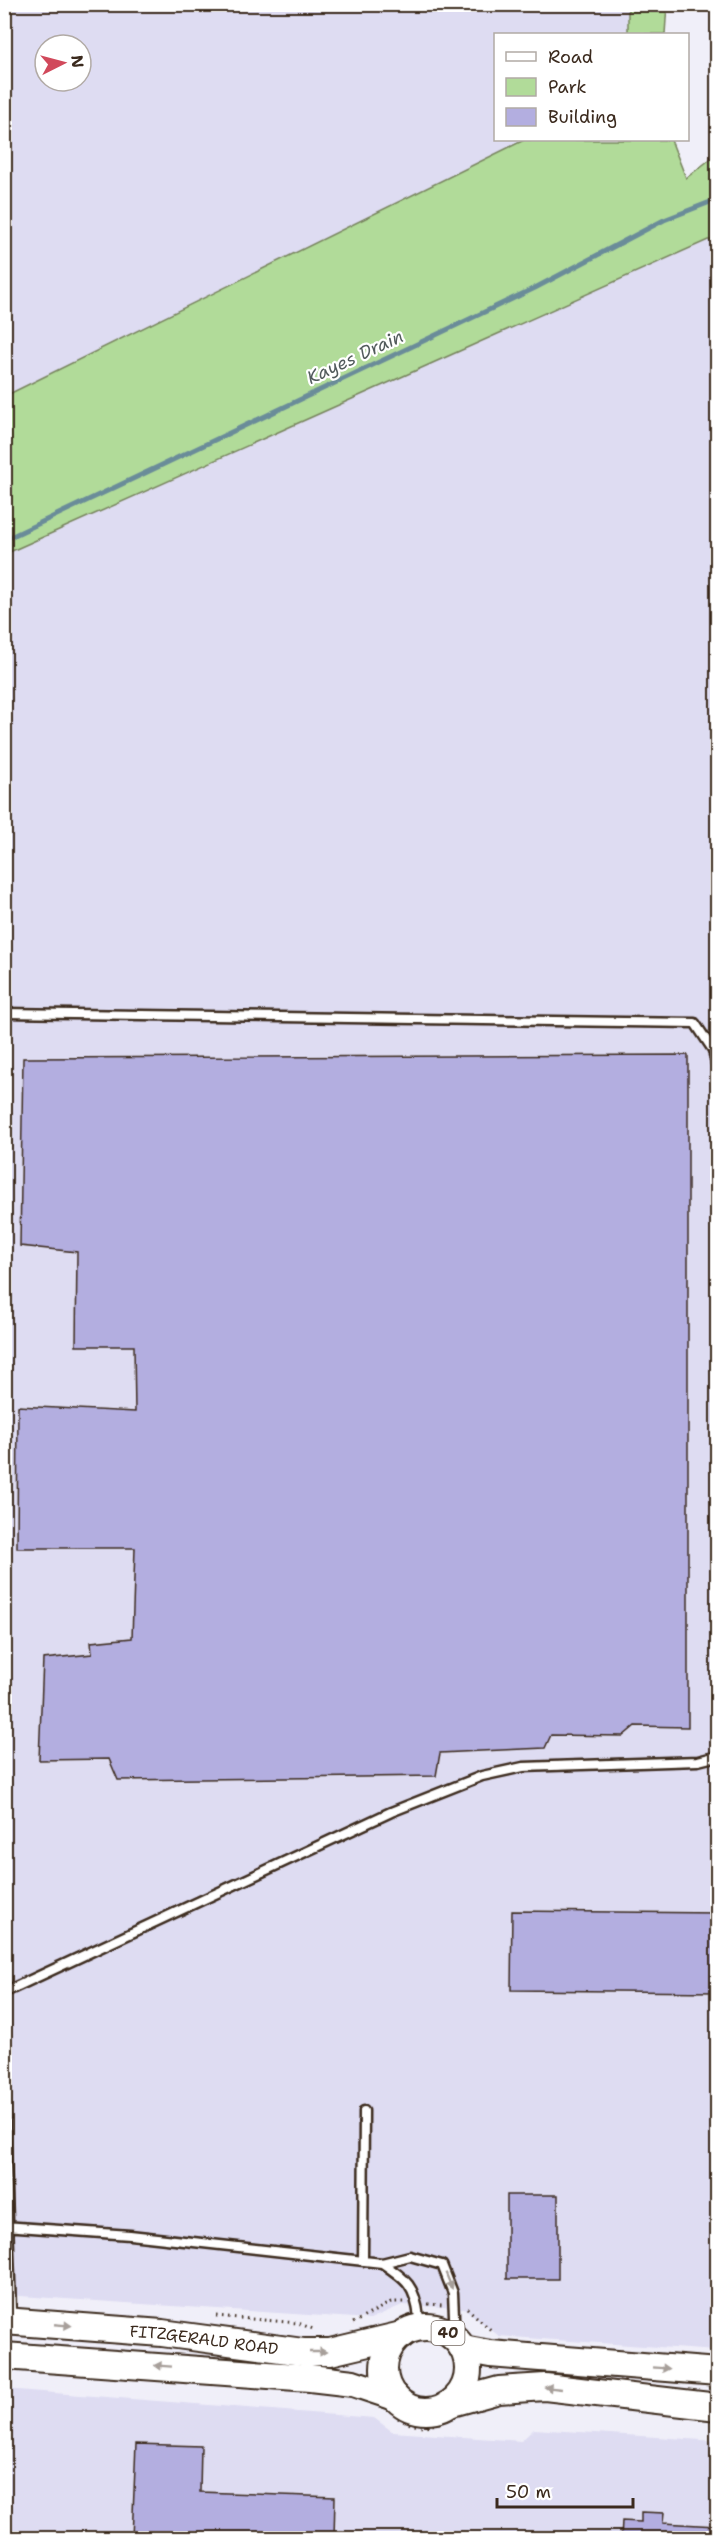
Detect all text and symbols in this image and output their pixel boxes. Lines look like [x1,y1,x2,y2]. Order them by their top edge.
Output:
north arrow [33,33,93,93]
legend [494,33,689,141]
text: Road [548,45,593,69]
text: N [66,54,89,69]
text: Park [548,75,587,99]
text: Building [548,105,617,129]
water label: Kayes Drain [303,324,407,390]
one-way arrow [444,2272,454,2290]
one-way arrow [53,2320,72,2330]
street label: FITZGERALD ROAD [129,2321,280,2360]
road number: 40 [432,2321,464,2345]
one-way arrow [309,2347,328,2357]
one-way arrow [153,2361,172,2371]
one-way arrow [651,2363,670,2373]
one-way arrow [544,2383,563,2393]
scale bar [497,2471,634,2509]
text: 50 m [506,2480,551,2504]

